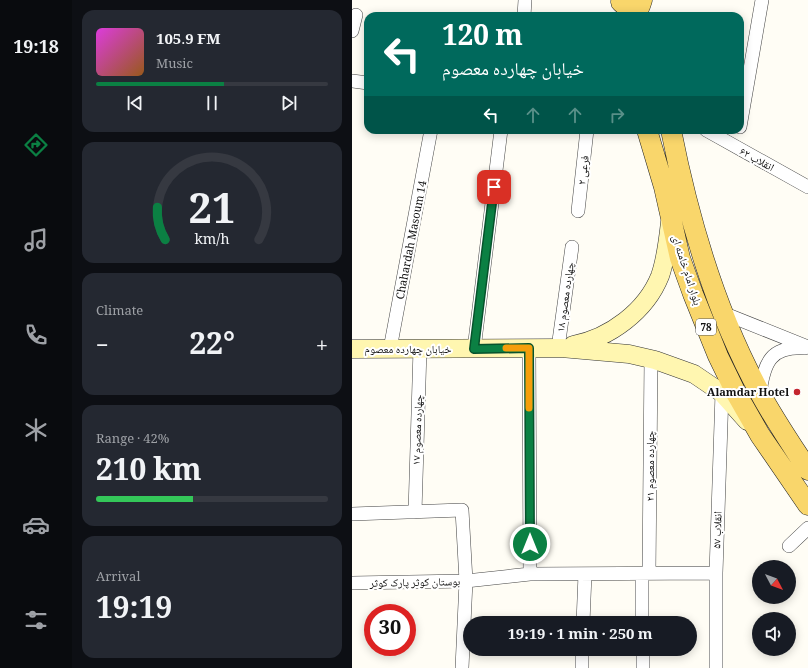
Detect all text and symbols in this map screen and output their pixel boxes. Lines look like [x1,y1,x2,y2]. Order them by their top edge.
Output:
text: 120 m [442,15,523,63]
text: 105.9 FM [156,28,220,54]
icon: left [376,28,428,80]
text: 19:18 [13,34,59,64]
text: Music [156,54,193,76]
text: خیابان چهارده معصوم [442,56,584,86]
icon: previous [124,92,146,114]
icon: pause [201,92,223,114]
icon: next [278,92,300,114]
icon: left [480,104,502,126]
icon: ahead [522,104,544,126]
icon: ahead [564,104,586,126]
icon: right [606,104,628,126]
icon: directions [22,131,50,159]
street label: انقلاب ۶۲ [735,143,777,178]
street label: فرعی ۲ [573,154,596,186]
pin [477,170,511,204]
icon: arrive [483,176,505,198]
text: 21 [189,179,235,249]
street label: Chahardah Masoum 14 [392,179,433,301]
icon: music [22,226,50,254]
text: km/h [194,229,230,253]
street label: بلوار امام خامنه ای [665,233,706,308]
street label: چهارده معصوم ۱۸ [552,261,581,334]
text: Climate [96,301,143,323]
road number: 78 [696,319,716,335]
icon: phone [22,321,50,349]
text: 22° [189,322,235,373]
text: − [96,329,109,367]
text: + [316,329,328,367]
street label: خیابان چهارده معصوم [365,341,451,360]
place label: Alamdar Hotel [707,384,789,403]
marker: Alamdar Hotel [792,387,802,397]
street label: چهارده معصوم ۱۷ [408,394,429,466]
icon: climate [22,416,50,444]
text: Range · 42% [96,429,169,451]
street label: چهارده معصوم ۲۱ [642,431,661,501]
text: 210 km [96,448,202,499]
icon: car [22,511,50,539]
street label: انقلاب ۵۷ [708,511,729,549]
position arrow [509,523,551,565]
north arrow [752,560,796,604]
map controls [752,560,796,656]
text: Arrival [96,567,140,589]
street label: بوستان کوثر پارک کوثر [369,573,460,594]
text: 19:19 [96,586,172,637]
speed limit sign: 30 [364,604,416,656]
icon: filters [22,606,50,634]
button: sound [752,612,796,656]
text: 19:19 · 1 min · 250 m [507,623,653,649]

